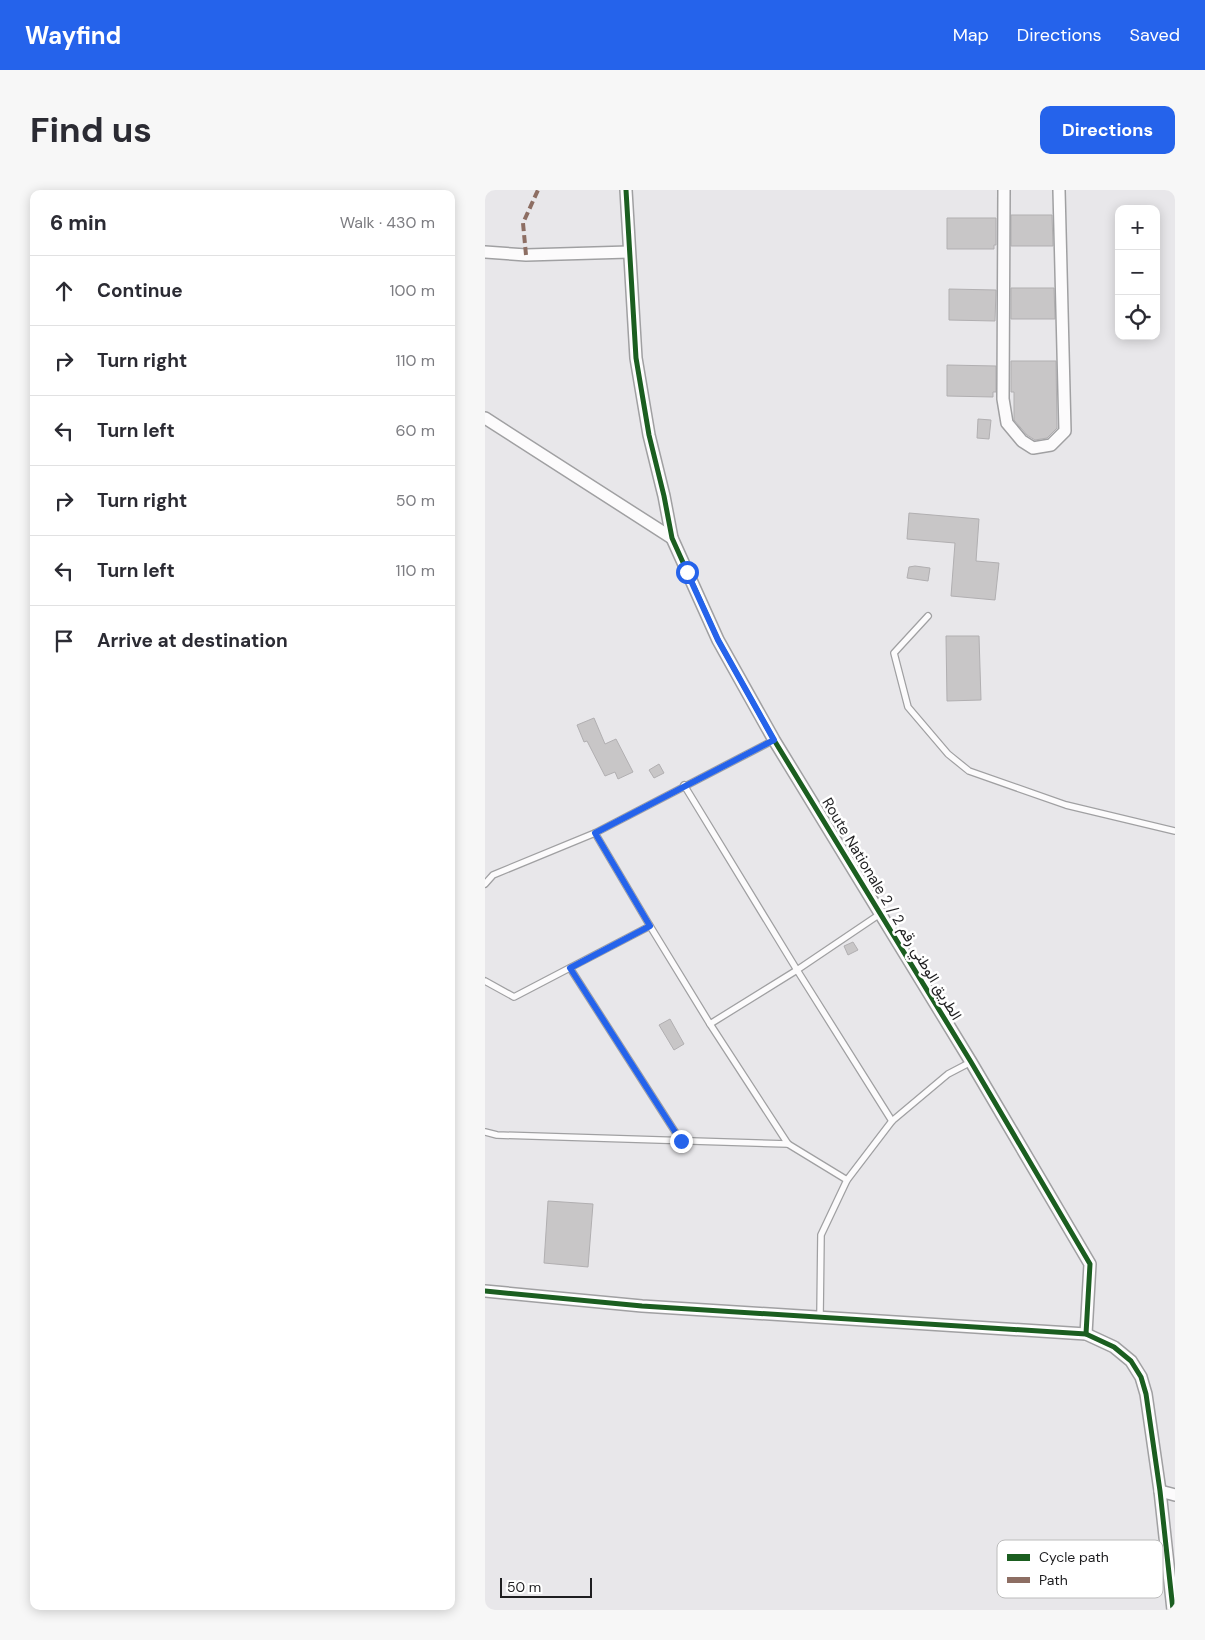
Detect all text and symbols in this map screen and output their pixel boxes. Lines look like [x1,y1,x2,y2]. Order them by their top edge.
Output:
text: Wayfind [25,20,121,51]
text: Map [953,23,989,47]
text: Directions [1017,23,1102,47]
text: Saved [1130,23,1180,47]
button: Directions [1040,106,1175,154]
text: Find us [30,107,152,153]
map controls [1115,205,1160,340]
button: + [1115,205,1160,250]
text: 6 min [50,209,107,237]
text: Walk · 430 m [340,212,435,233]
button: − [1115,250,1160,295]
icon: ahead [50,277,78,305]
text: Continue [97,278,183,303]
text: 100 m [390,280,435,301]
button: locate [1115,295,1160,340]
icon: right [50,347,78,375]
text: Turn right [97,348,187,373]
text: 110 m [396,350,435,371]
icon: left [50,417,78,445]
text: Turn left [97,418,175,443]
text: 60 m [395,420,435,441]
icon: right [50,487,78,515]
text: Turn right [97,488,187,513]
text: 50 m [396,490,435,511]
icon: left [50,557,78,585]
text: Turn left [97,558,175,583]
text: 110 m [396,560,435,581]
route start [676,561,699,584]
icon: arrive [50,627,78,655]
text: Arrive at destination [97,628,288,653]
street label: Route Nationale 2 / الطريق الوطني رقم 2 [815,794,967,1025]
route end [670,1130,693,1153]
legend [997,1540,1163,1598]
text: Cycle path [1039,1548,1109,1566]
text: Path [1039,1571,1068,1589]
scale bar [500,1575,593,1598]
text: 50 m [507,1578,541,1596]

